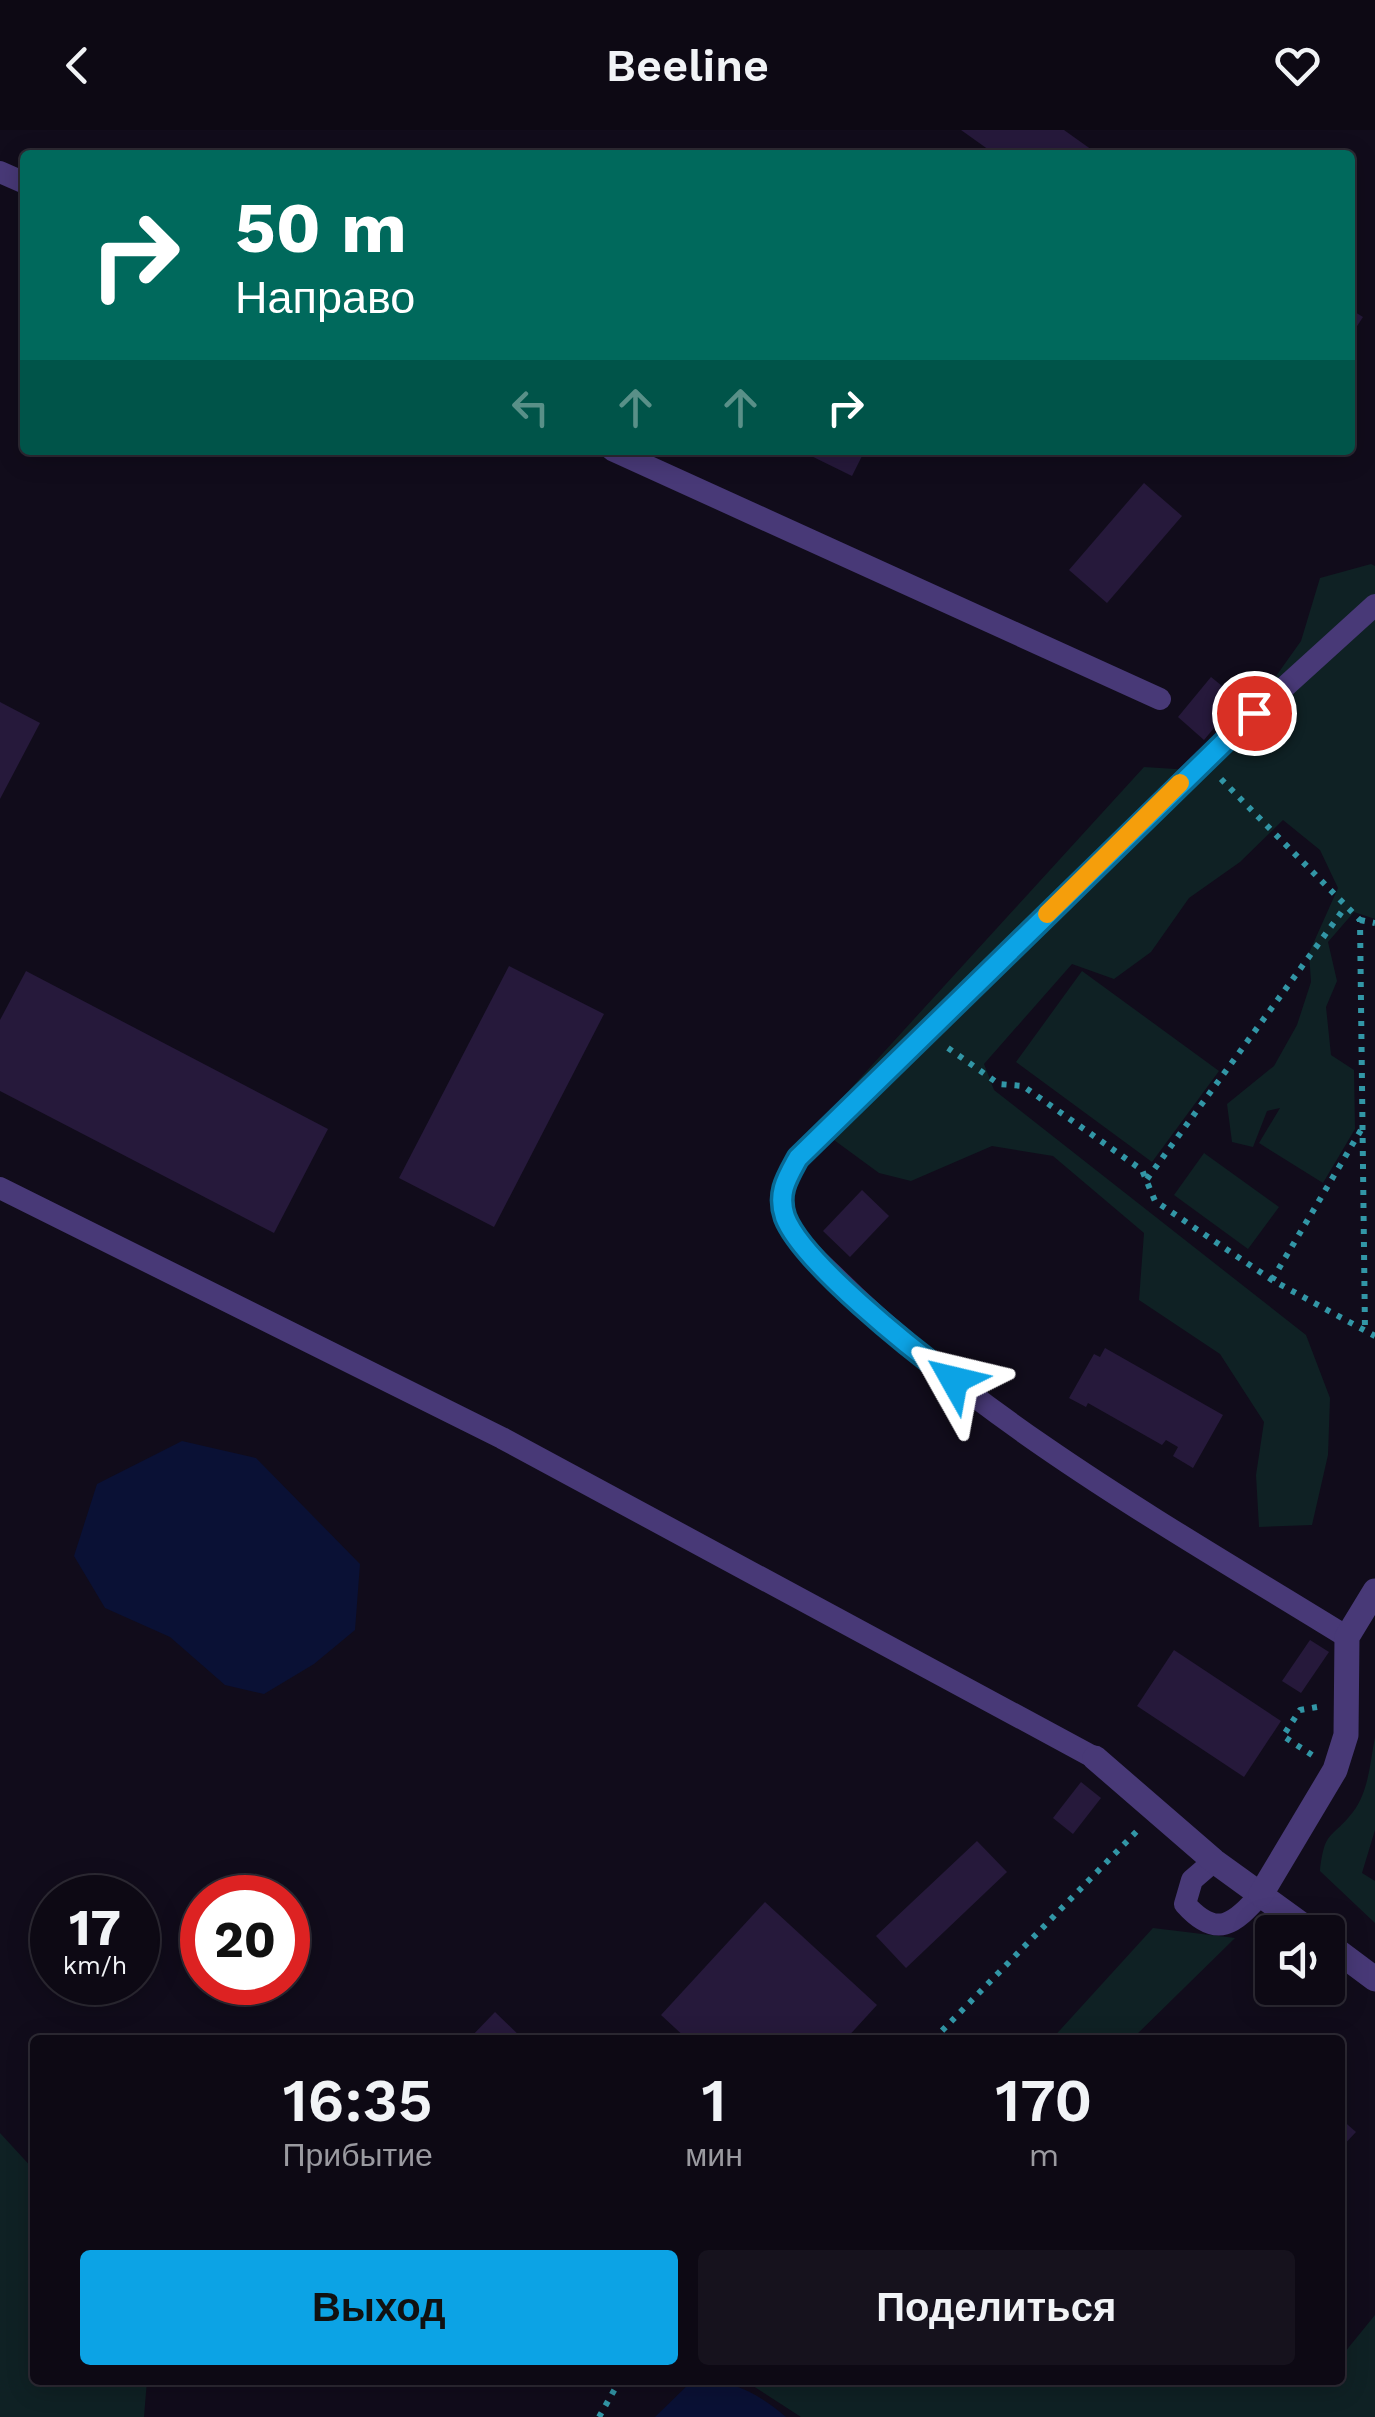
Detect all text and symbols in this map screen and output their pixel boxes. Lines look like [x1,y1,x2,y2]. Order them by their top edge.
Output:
icon: back [50,38,105,93]
icon: heart [1270,38,1325,93]
text: Beeline [606,39,769,92]
text: 50 m [235,187,407,269]
icon: right [70,190,200,320]
text: Направо [235,271,415,324]
icon: left [503,380,558,435]
icon: ahead [608,380,663,435]
icon: ahead [713,380,768,435]
icon: right [818,380,873,435]
pin [1212,671,1297,756]
icon: arrive [1227,686,1282,741]
position arrow [902,1328,1006,1432]
speed limit sign: 20 [180,1875,310,2005]
text: 17 [69,1898,121,1957]
map controls [1255,1915,1345,2005]
button: sound [1255,1915,1345,2005]
text: km/h [63,1951,127,1980]
text: 16:35 [283,2065,433,2136]
text: 1 [702,2065,727,2136]
text: 170 [995,2065,1092,2136]
text: Прибытие [282,2136,433,2174]
text: мин [685,2136,743,2174]
text: m [1029,2136,1059,2174]
button: Выход [80,2250,678,2365]
button: Поделиться [698,2250,1295,2365]

